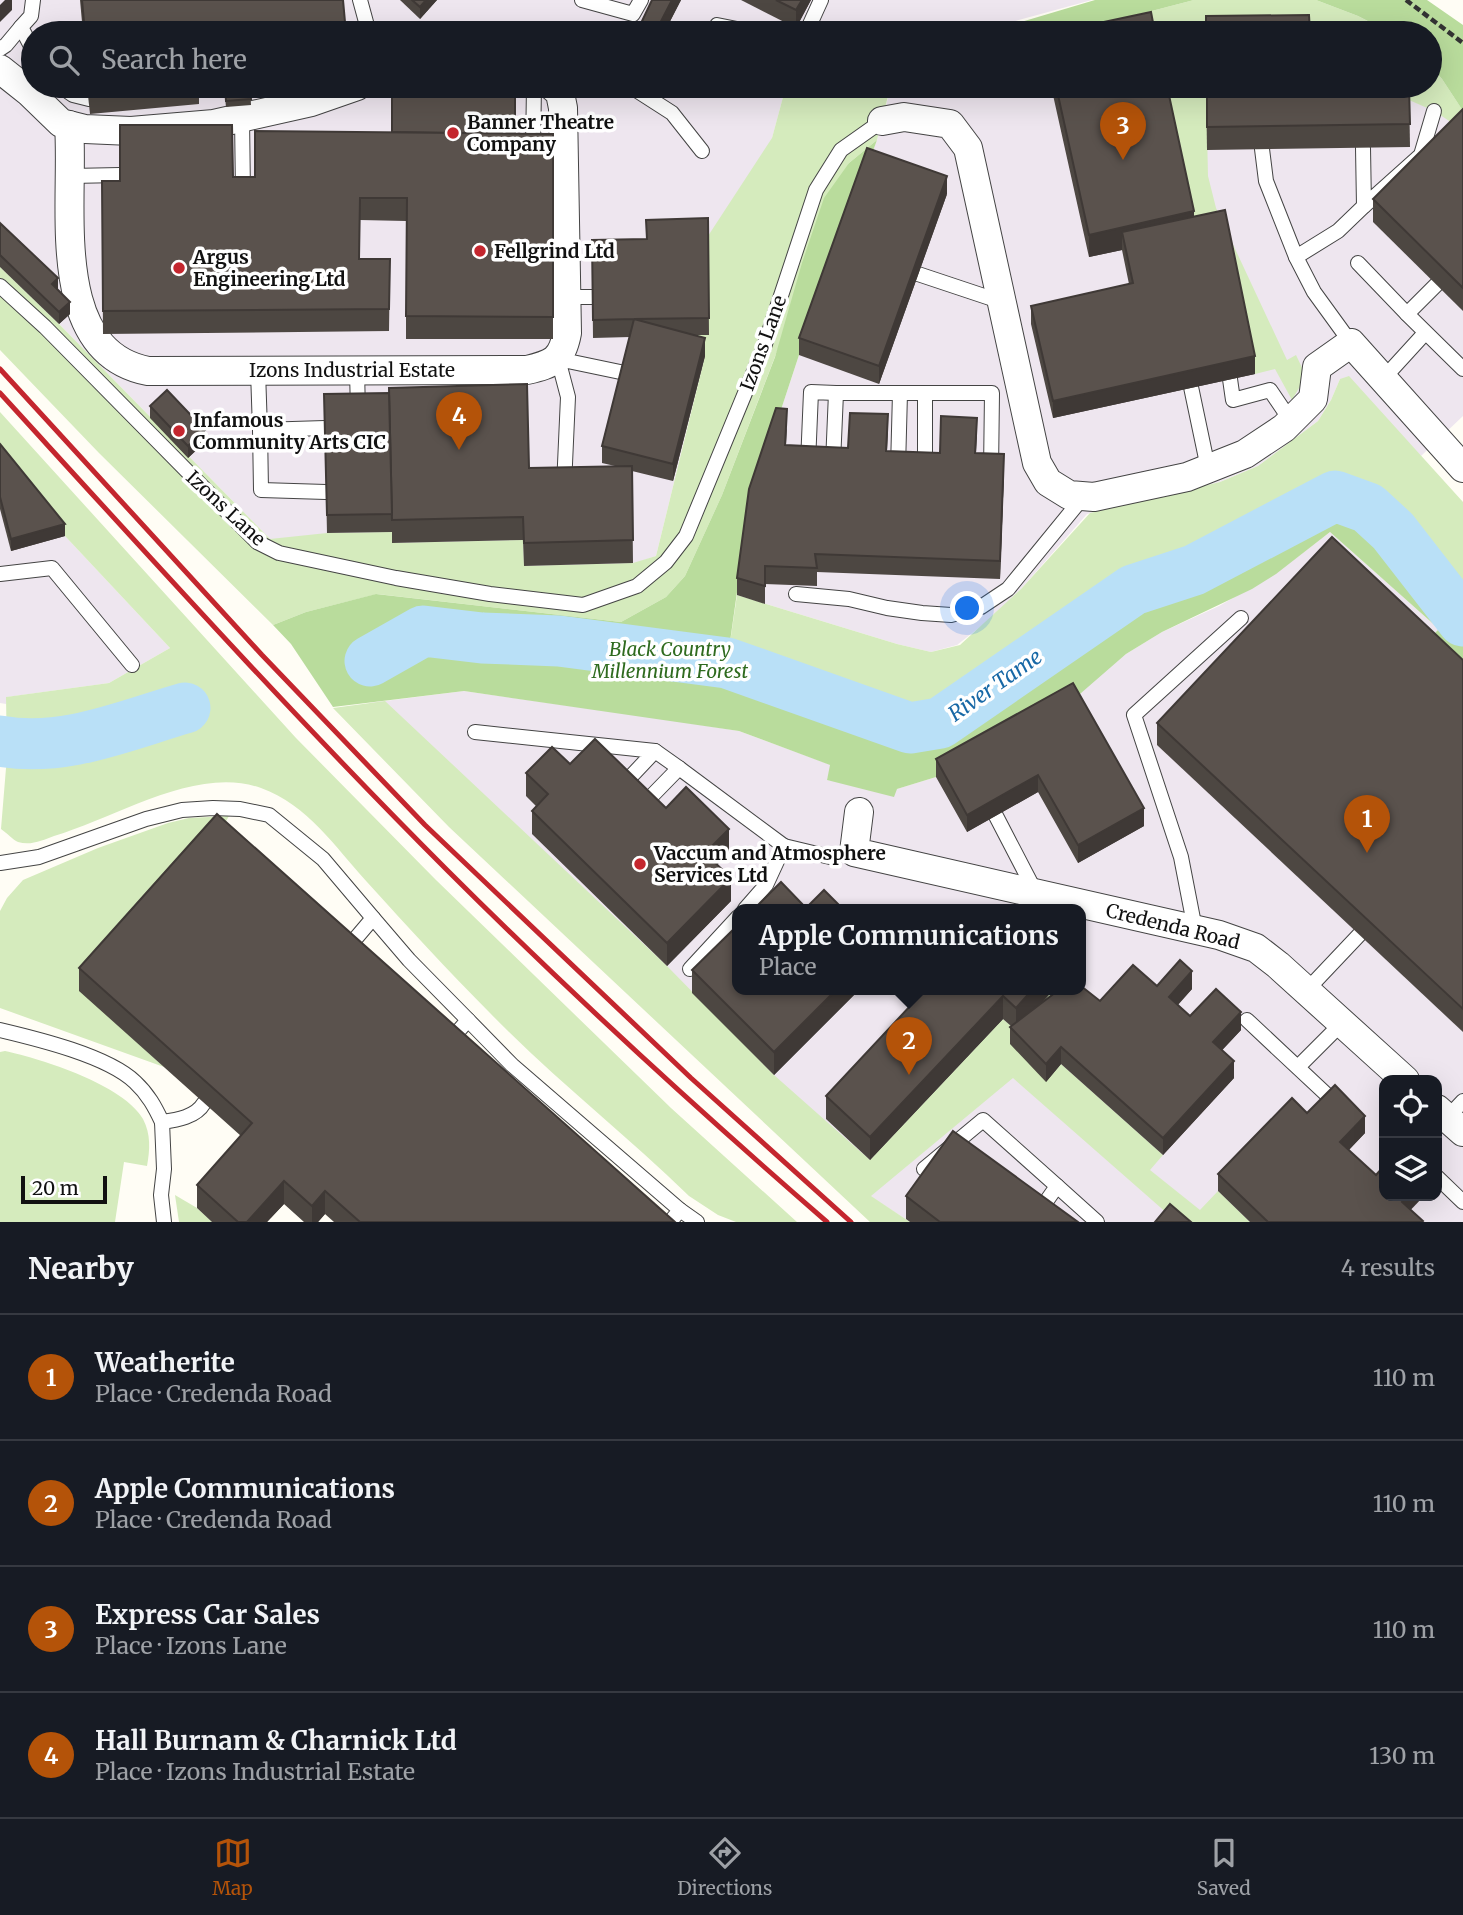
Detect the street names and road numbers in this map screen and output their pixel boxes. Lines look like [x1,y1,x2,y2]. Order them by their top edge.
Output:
street label: Izons Lane [735,292,791,394]
street label: Izons Industrial Estate [249,358,455,382]
street label: Izons Lane [181,465,271,551]
street label: Credenda Road [1104,898,1242,954]

